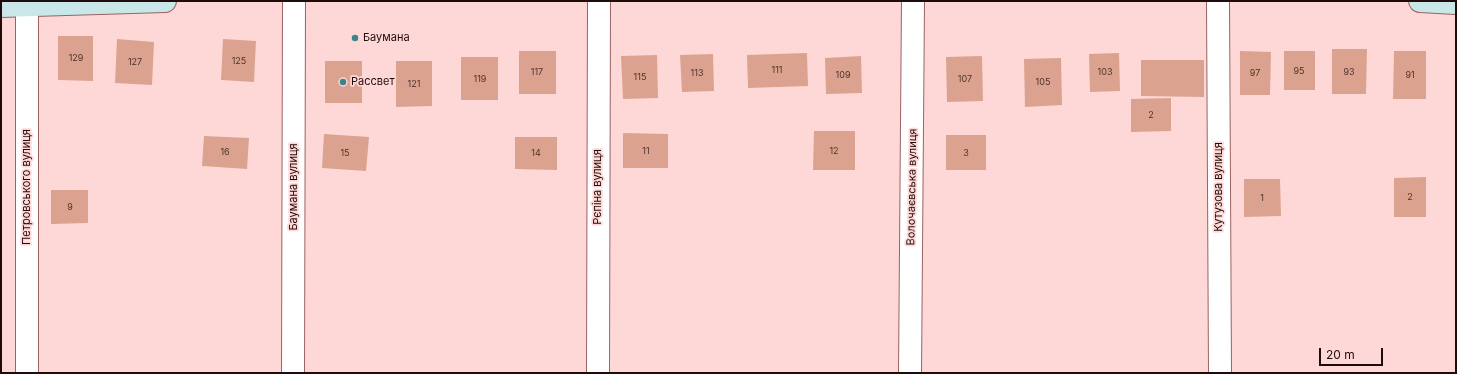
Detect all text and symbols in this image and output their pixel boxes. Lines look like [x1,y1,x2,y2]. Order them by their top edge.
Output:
place label: Баумана [363,31,410,45]
marker: Баумана [350,33,360,43]
house number: 129 [69,53,83,63]
house number: 125 [232,56,246,66]
house number: 127 [128,57,142,67]
house number: 111 [772,65,782,75]
house number: 95 [1293,66,1305,76]
house number: 117 [531,67,543,77]
house number: 103 [1098,67,1112,77]
house number: 93 [1343,67,1355,77]
house number: 113 [691,68,703,78]
house number: 97 [1250,68,1260,78]
house number: 109 [836,70,850,80]
house number: 91 [1405,70,1415,80]
house number: 115 [634,72,646,82]
house number: 119 [474,74,486,84]
house number: 107 [958,74,972,84]
place label: Рассвет [351,75,395,89]
marker: Рассвет [338,77,348,87]
house number: 105 [1036,77,1050,87]
house number: 121 [408,79,420,89]
house number: 2 [1148,110,1154,120]
street label: Волочаєвська вулиця [904,128,920,246]
street label: Петровського вулиця [20,129,34,245]
street label: Кутузова вулиця [1212,142,1226,232]
street label: Баумана вулиця [287,143,301,231]
house number: 11 [642,146,650,156]
house number: 12 [829,146,839,156]
house number: 16 [220,147,230,157]
house number: 15 [340,148,350,158]
house number: 14 [531,148,541,158]
house number: 3 [963,148,969,158]
street label: Рєпіна вулиця [591,149,605,225]
house number: 2 [1407,192,1413,202]
house number: 1 [1260,193,1264,203]
house number: 9 [67,202,73,212]
scale bar [1321,340,1385,366]
text: 20 m [1326,347,1355,362]

